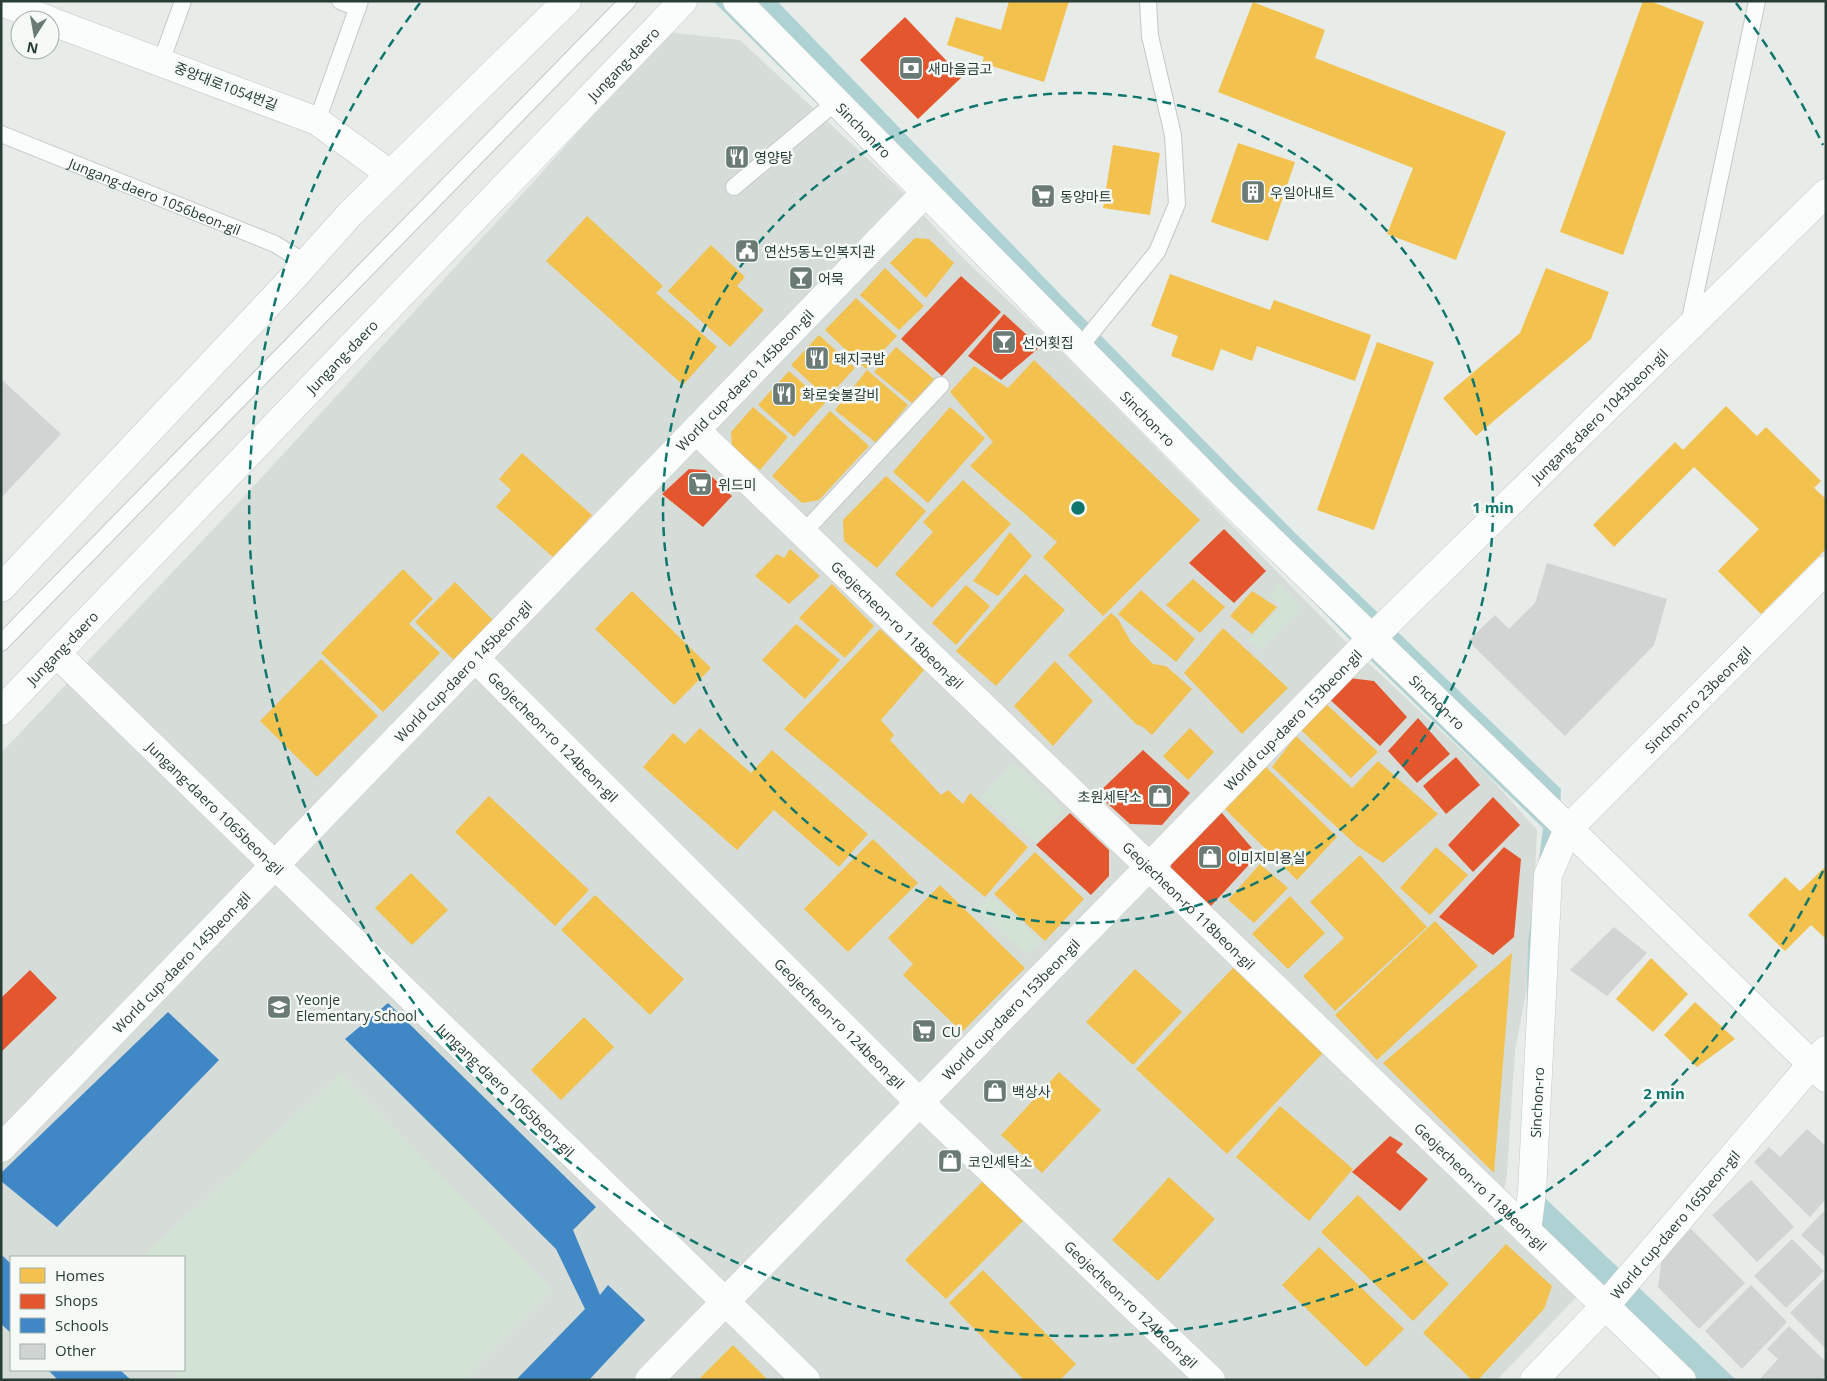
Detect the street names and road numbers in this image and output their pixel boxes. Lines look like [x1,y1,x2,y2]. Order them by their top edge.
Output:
street label: Jungang-daero [582,22,663,106]
street label: 중앙대로1054번길 [172,58,280,114]
street label: Sinchon-ro [832,98,896,162]
street label: Jungang-daero 1056beon-gil [64,152,244,239]
street label: World cup-daero 145beon-gil [671,305,817,455]
street label: Jungang-daero [301,315,382,399]
street label: Jungang-daero 1043beon-gil [1525,344,1671,488]
street label: Sinchon-ro [1117,386,1180,450]
street label: Geojecheon-ro 118beon-gil [827,556,968,693]
street label: World cup-daero 145beon-gil [390,596,536,746]
street label: Jungang-daero [21,607,102,690]
street label: Sinchon-ro 23beon-gil [1640,642,1754,757]
street label: World cup-daero 153beon-gil [1219,645,1366,794]
street label: Geojecheon-ro 124beon-gil [484,667,623,806]
street label: Sinchon-ro [1406,670,1470,733]
street label: Jungang-daero 1065beon-gil [142,736,288,879]
street label: Geojecheon-ro 118beon-gil [1119,837,1260,974]
street label: World cup-daero 145beon-gil [108,887,254,1037]
street label: World cup-daero 153beon-gil [937,934,1084,1084]
street label: Geojecheon-ro 124beon-gil [771,954,909,1092]
street label: Jungang-daero 1065beon-gil [432,1018,579,1160]
street label: Sinchon-ro [1525,1067,1548,1138]
street label: Geojecheon-ro 118beon-gil [1411,1118,1551,1255]
street label: World cup-daero 165beon-gil [1606,1146,1744,1303]
street label: Geojecheon-ro 124beon-gil [1061,1236,1202,1372]

